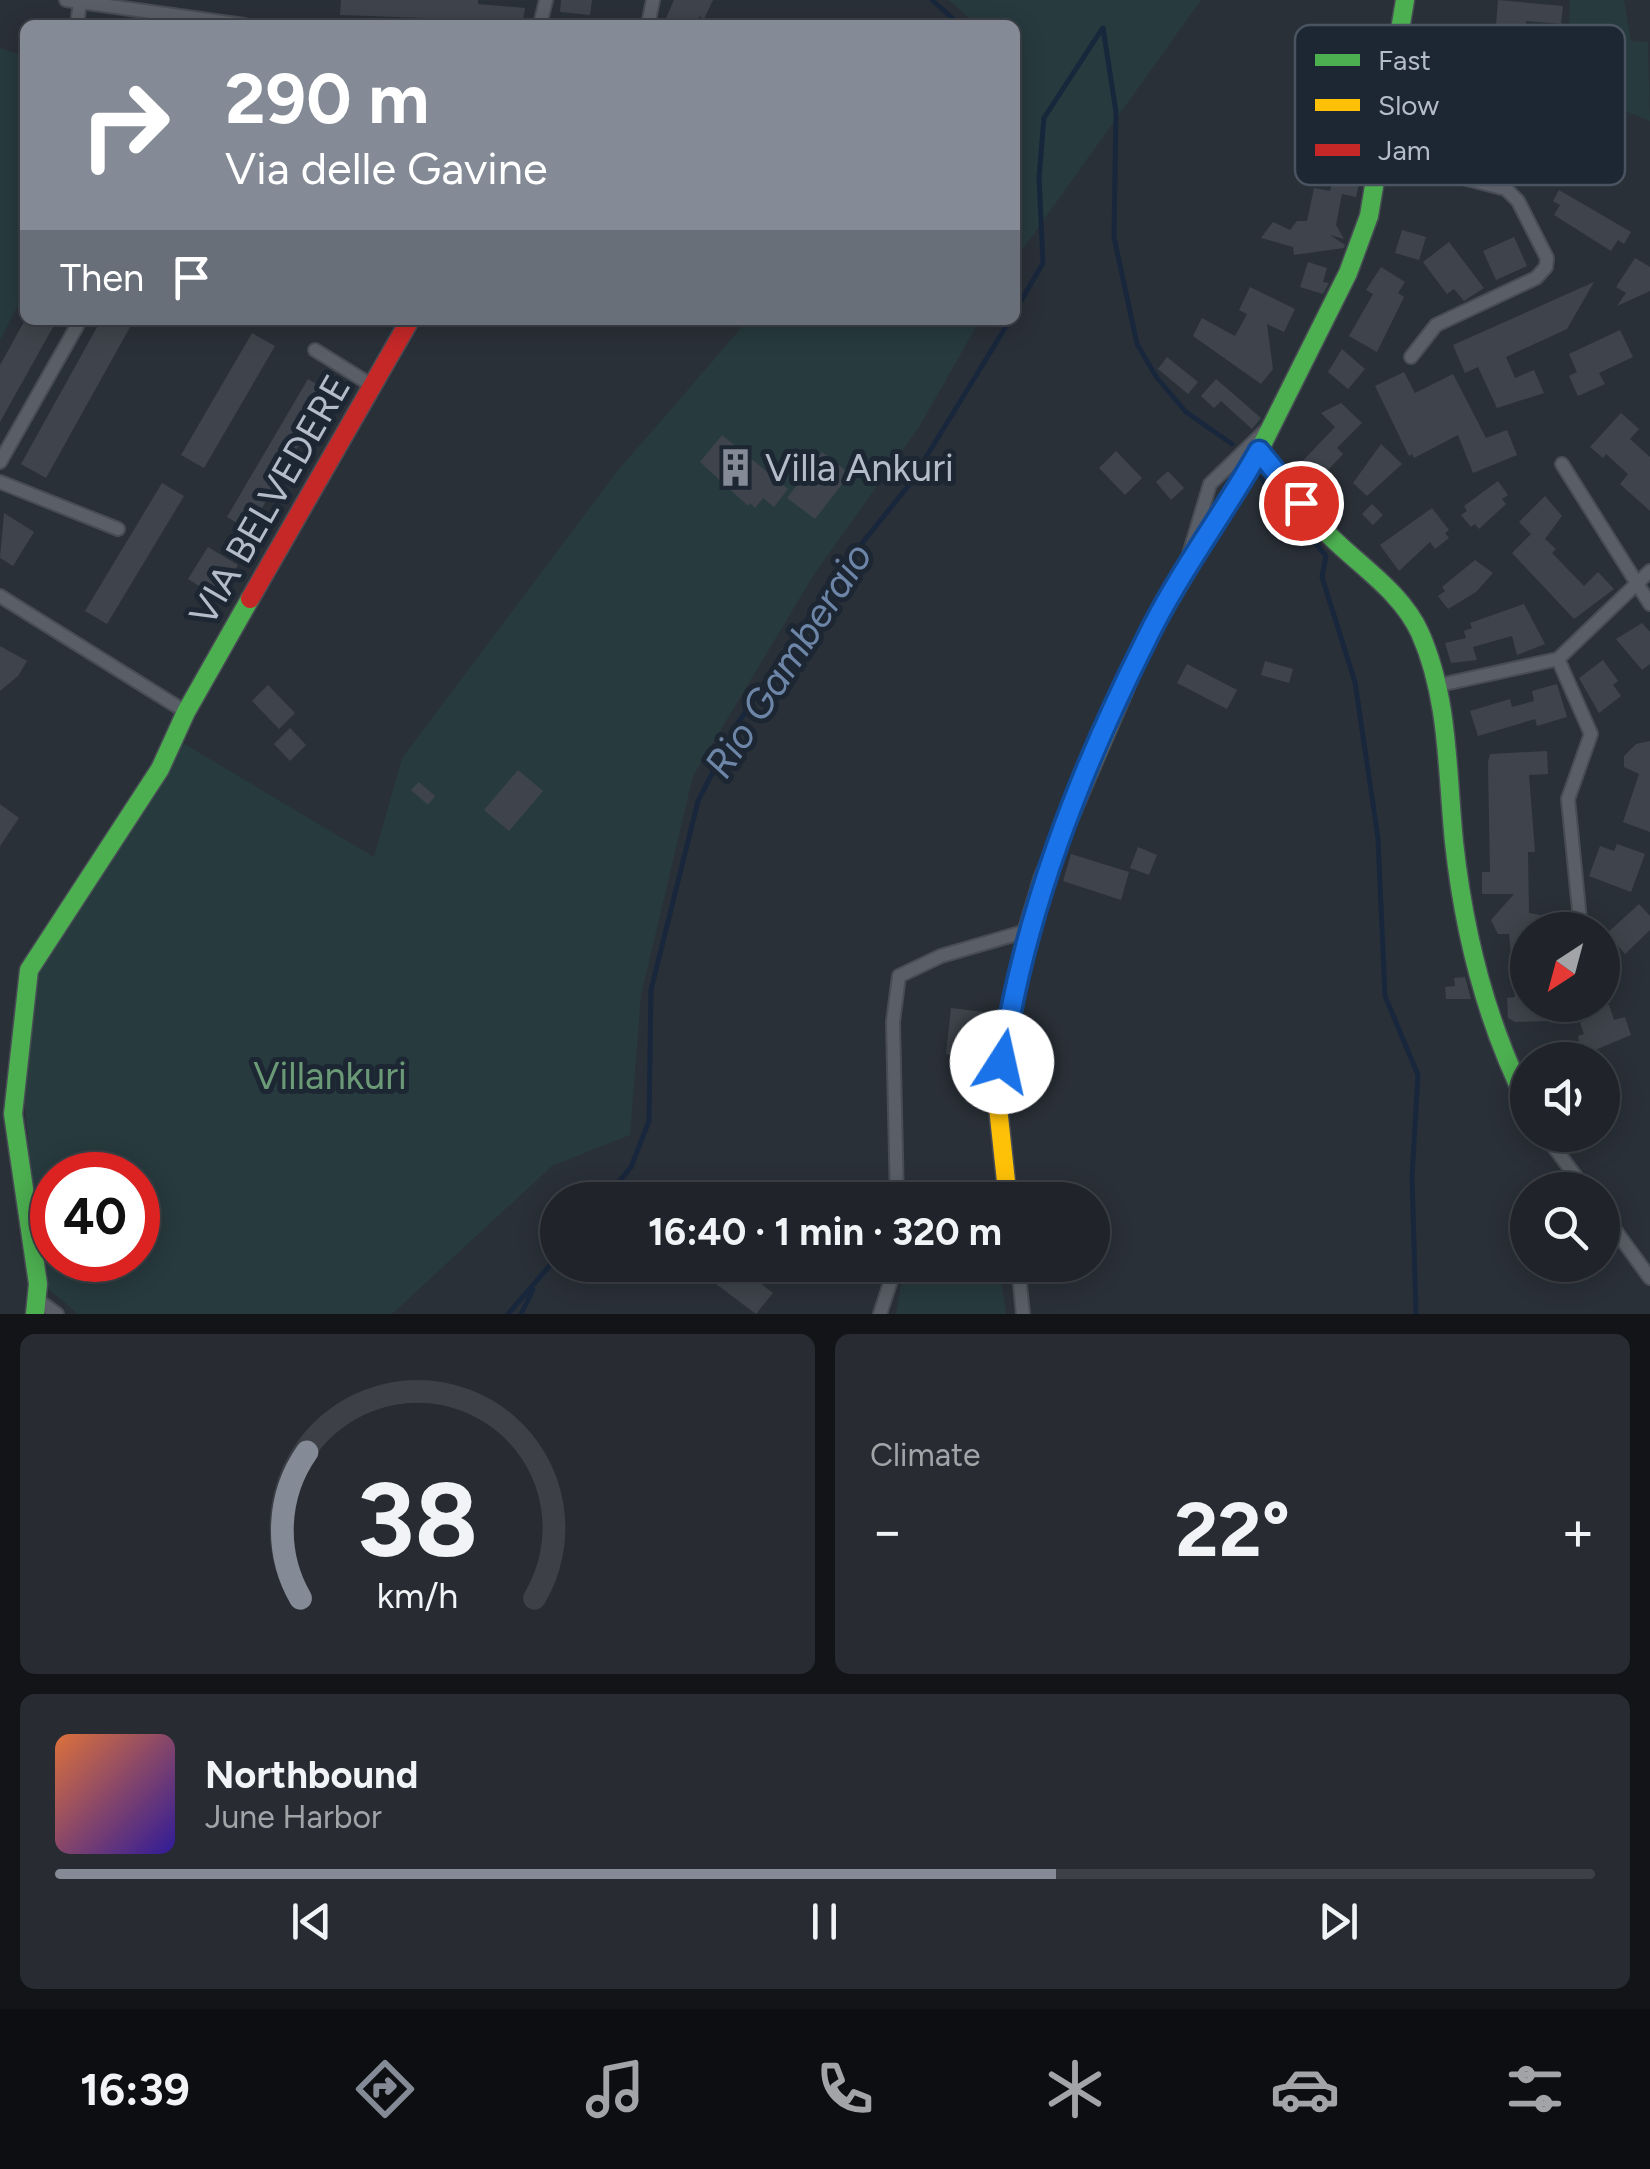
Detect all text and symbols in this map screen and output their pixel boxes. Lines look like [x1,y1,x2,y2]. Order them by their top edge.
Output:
legend [1295,25,1625,185]
text: Fast [1378,43,1431,77]
text: 290 m [225,56,429,141]
icon: right [60,60,190,190]
text: Slow [1378,88,1439,122]
text: Jam [1378,133,1431,167]
text: Via delle Gavine [225,141,547,195]
icon: arrive [164,250,219,305]
text: Then [60,255,144,301]
street label: VIA BELVEDERE [180,367,360,633]
place label: Villa Ankuri [765,445,954,491]
building icon: Villa Ankuri [714,447,756,489]
pin [1259,461,1344,546]
icon: arrive [1274,476,1329,531]
water label: Rio Gamberaio [694,534,882,786]
north arrow [1510,912,1620,1022]
map controls [1510,912,1620,1282]
position arrow [950,1010,1054,1114]
button: sound [1510,1042,1620,1152]
park label: Villankuri [253,1053,407,1099]
speed limit sign: 40 [30,1152,160,1282]
button: search [1510,1172,1620,1282]
text: 16:40 · 1 min · 320 m [648,1209,1002,1255]
text: Climate [870,1436,981,1474]
text: 38 [357,1457,478,1582]
text: 22° [1175,1485,1290,1575]
text: − [870,1498,904,1564]
text: + [1561,1498,1595,1564]
text: km/h [377,1574,458,1617]
text: Northbound [205,1752,418,1798]
text: June Harbor [205,1798,382,1836]
icon: previous [284,1894,339,1949]
icon: pause [797,1894,852,1949]
icon: next [1311,1894,1366,1949]
icon: directions [350,2054,420,2124]
icon: music [580,2054,650,2124]
icon: phone [810,2054,880,2124]
icon: climate [1040,2054,1110,2124]
icon: car [1270,2054,1340,2124]
icon: filters [1500,2054,1570,2124]
text: 16:39 [80,2062,190,2116]

